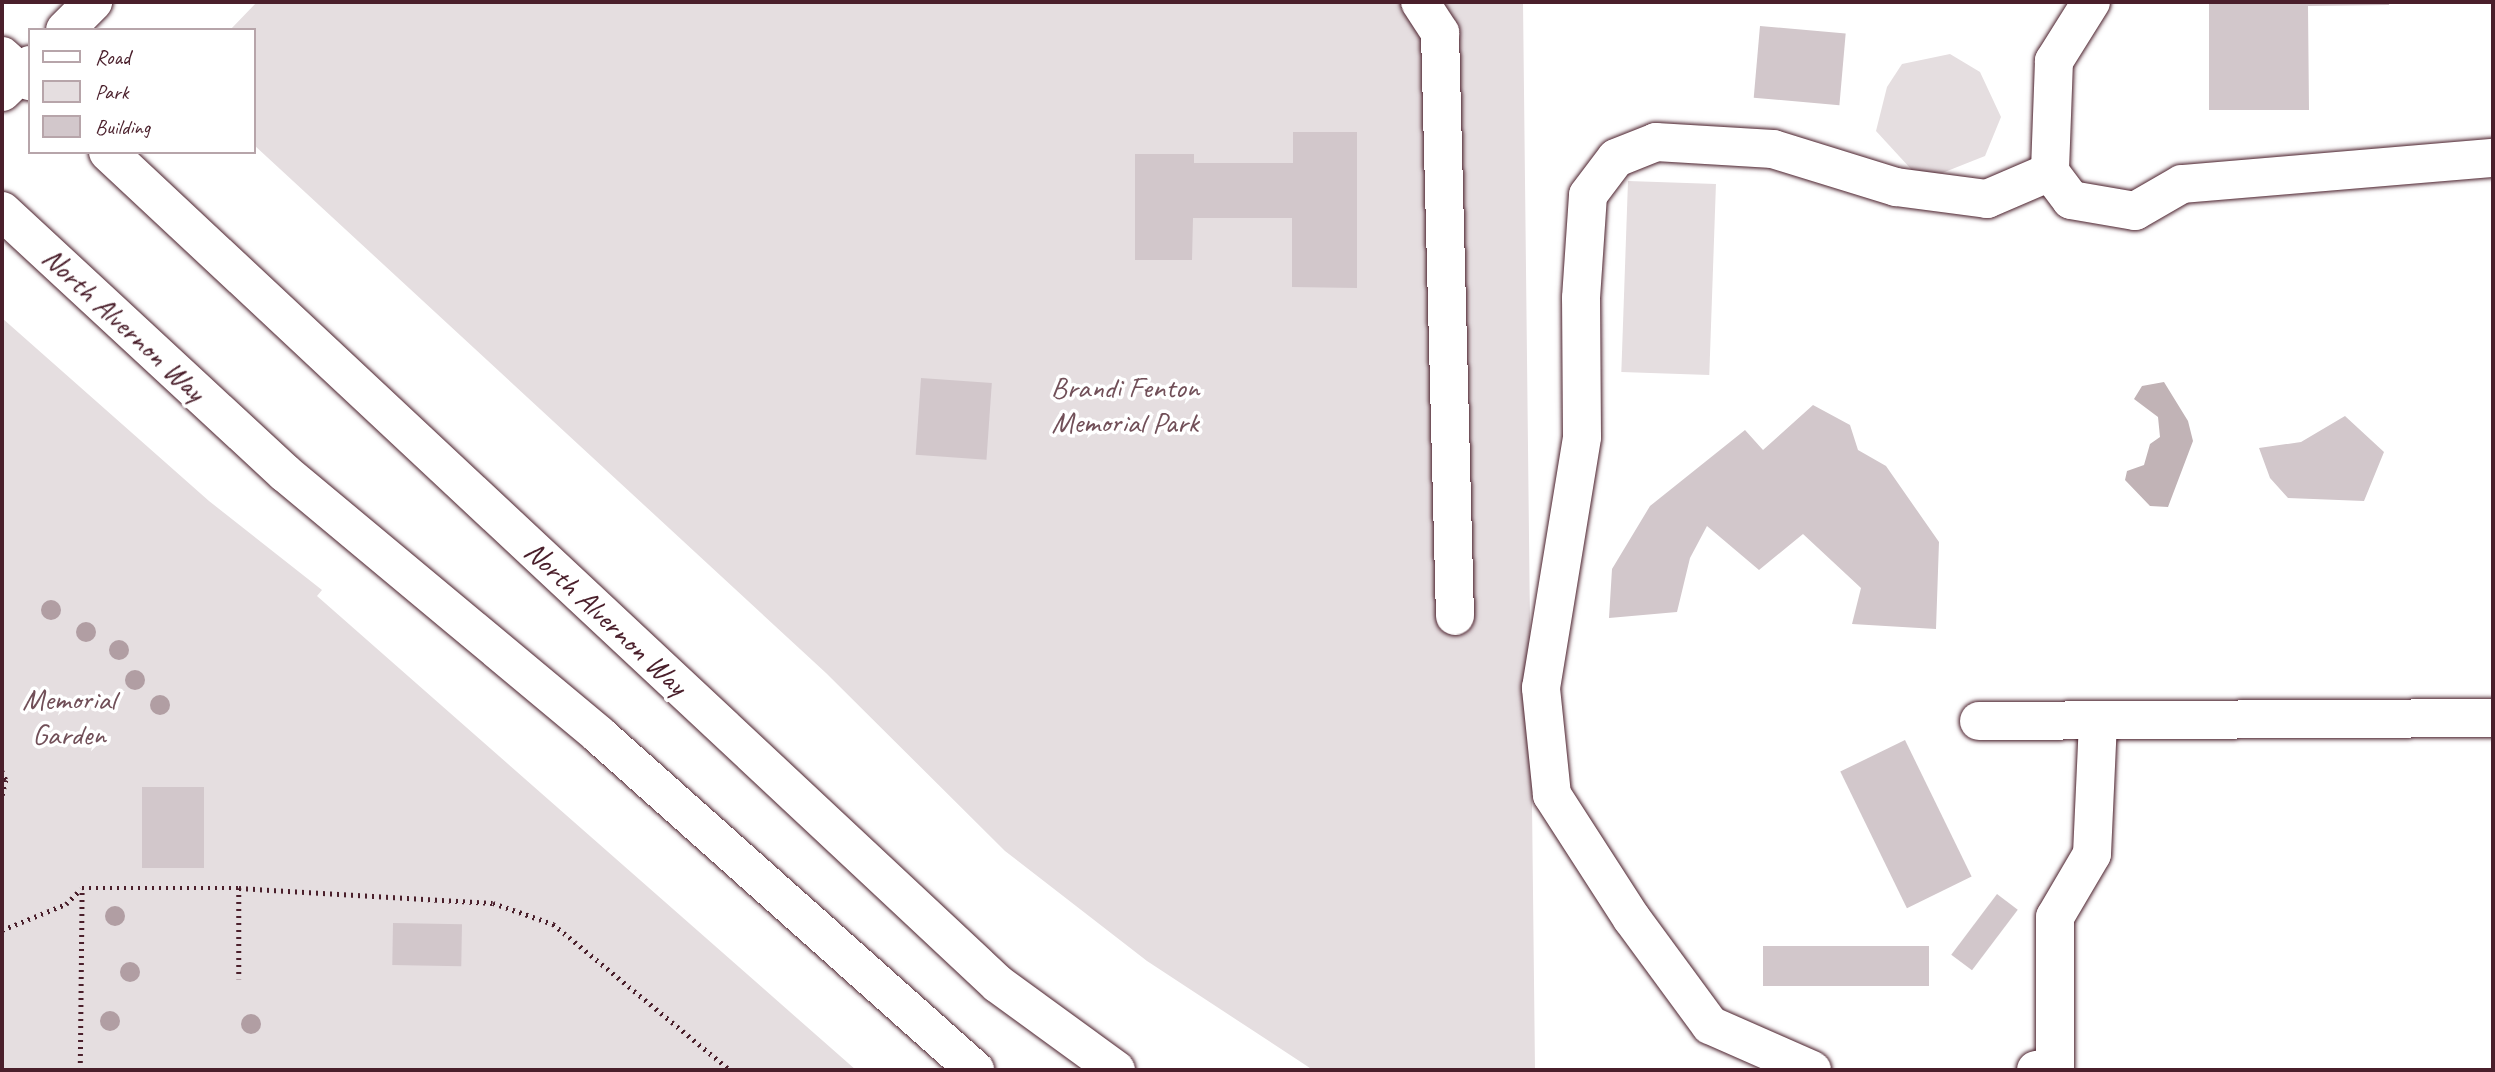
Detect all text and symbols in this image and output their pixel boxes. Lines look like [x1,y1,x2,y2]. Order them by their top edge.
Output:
legend [28,28,256,154]
text: Road [95,44,130,70]
text: Park [95,79,128,105]
text: Building [95,114,150,140]
street label: North Alvernon Way [35,239,213,409]
park label: Brandi Fenton Memorial Park [1051,369,1199,440]
street label: North Alvernon Way [517,533,695,703]
park label: Memorial Garden [22,681,116,752]

